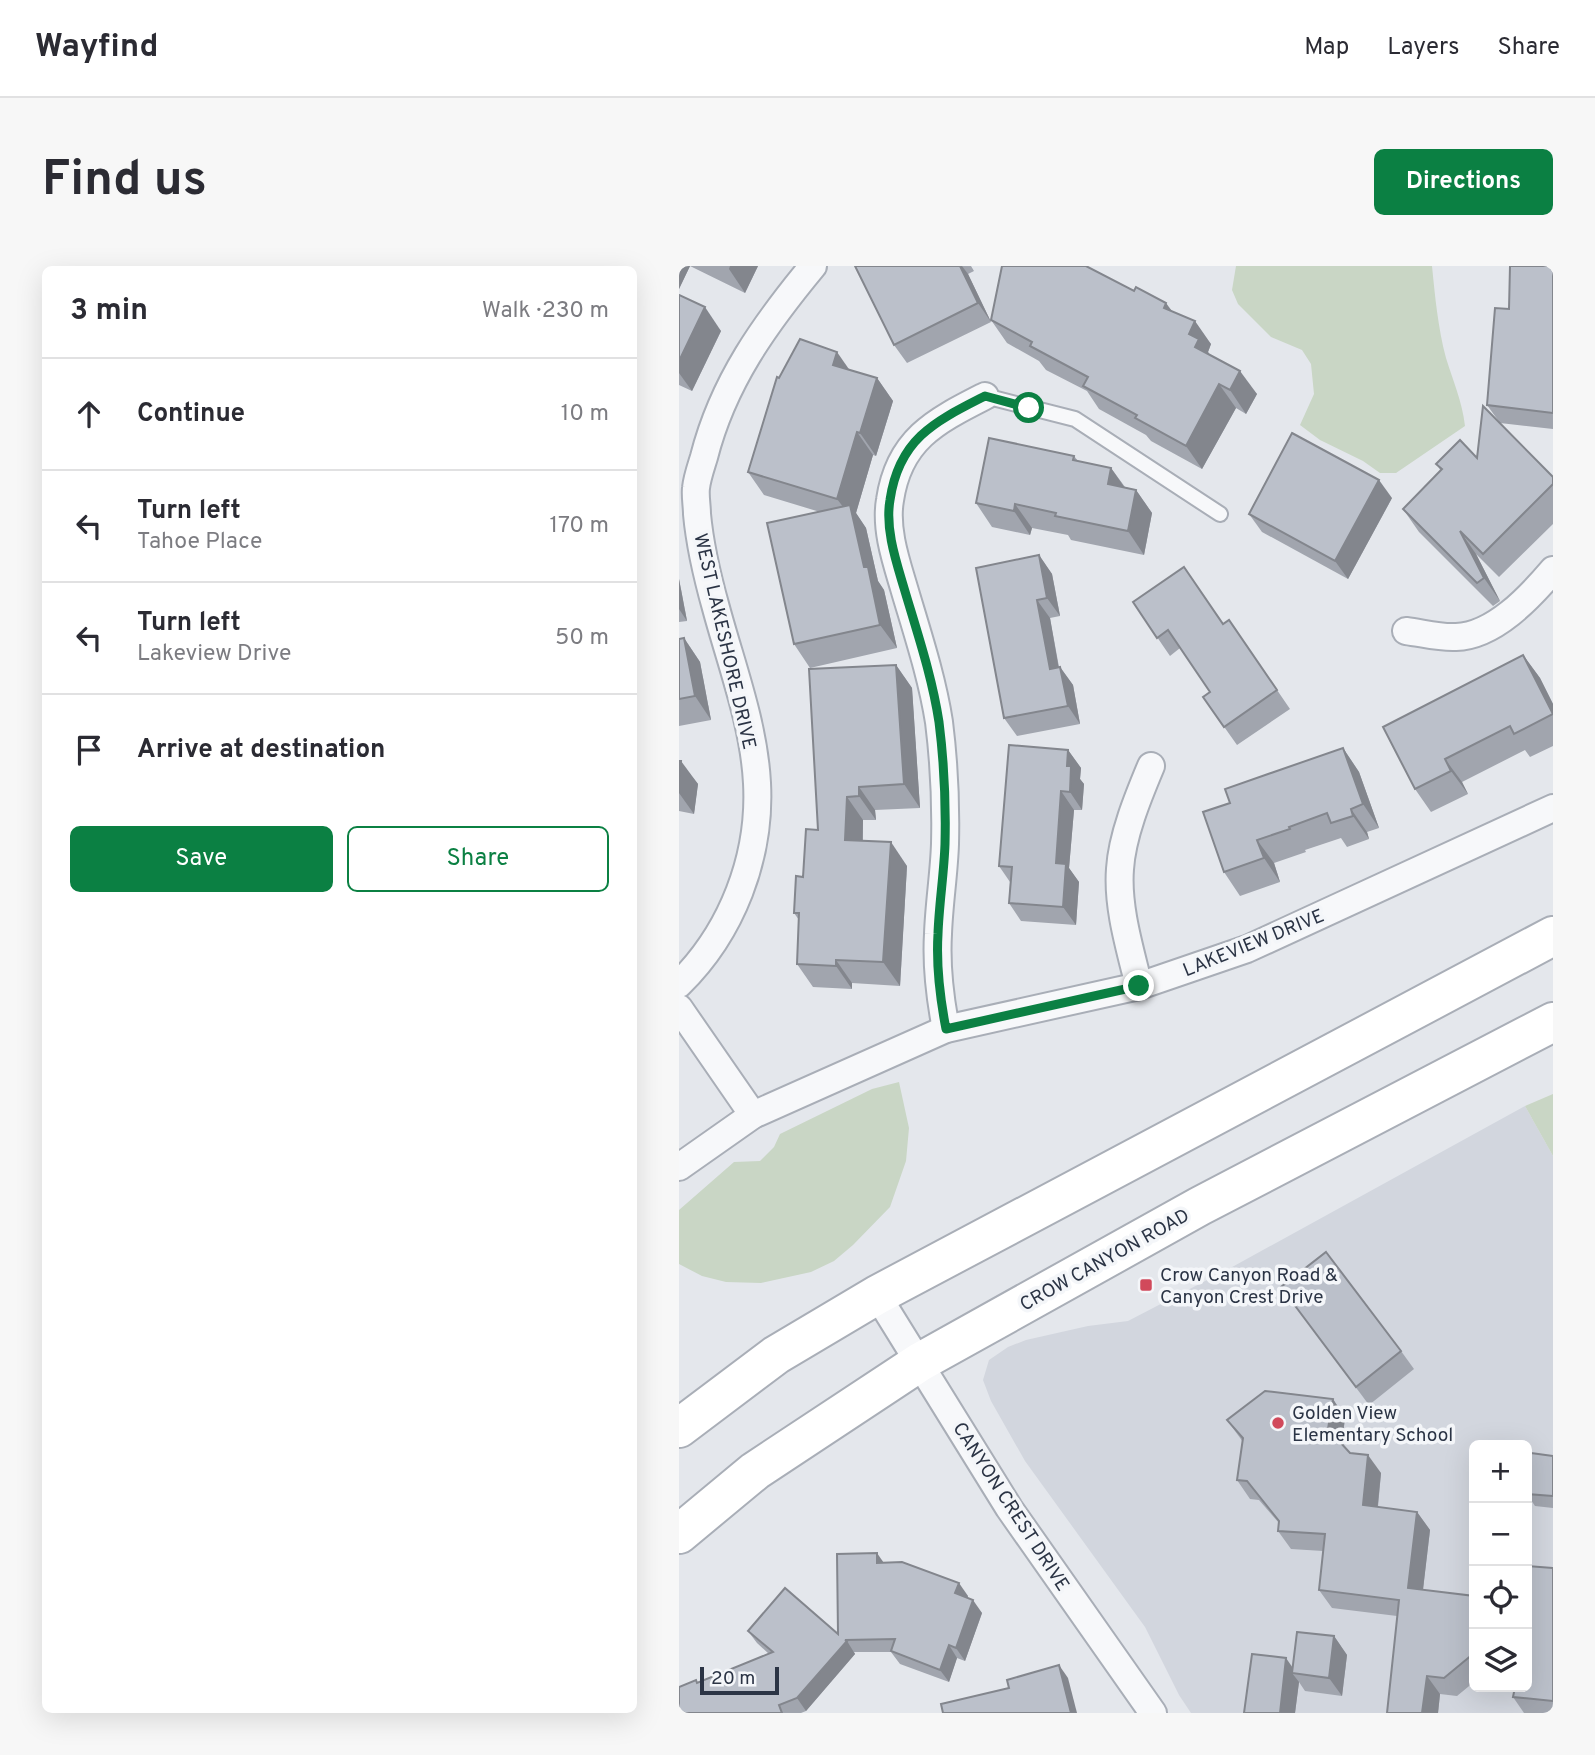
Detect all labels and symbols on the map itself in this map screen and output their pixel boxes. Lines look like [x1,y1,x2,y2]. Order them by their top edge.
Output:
route start [1013,392,1044,423]
street label: WEST LAKESHORE DRIVE [687,531,761,752]
street label: LAKEVIEW DRIVE [1180,905,1328,983]
route end [1123,970,1154,1001]
street label: CROW CANYON ROAD [1016,1204,1194,1317]
place label: Crow Canyon Road & Canyon Crest Drive [1160,1264,1338,1310]
marker: Crow Canyon Road & Canyon Crest Drive [1138,1277,1154,1293]
place label: Golden View Elementary School [1292,1402,1453,1448]
marker: Golden View Elementary School [1270,1415,1286,1431]
street label: CANYON CREST DRIVE [947,1418,1074,1596]
scale bar [700,1664,779,1696]

